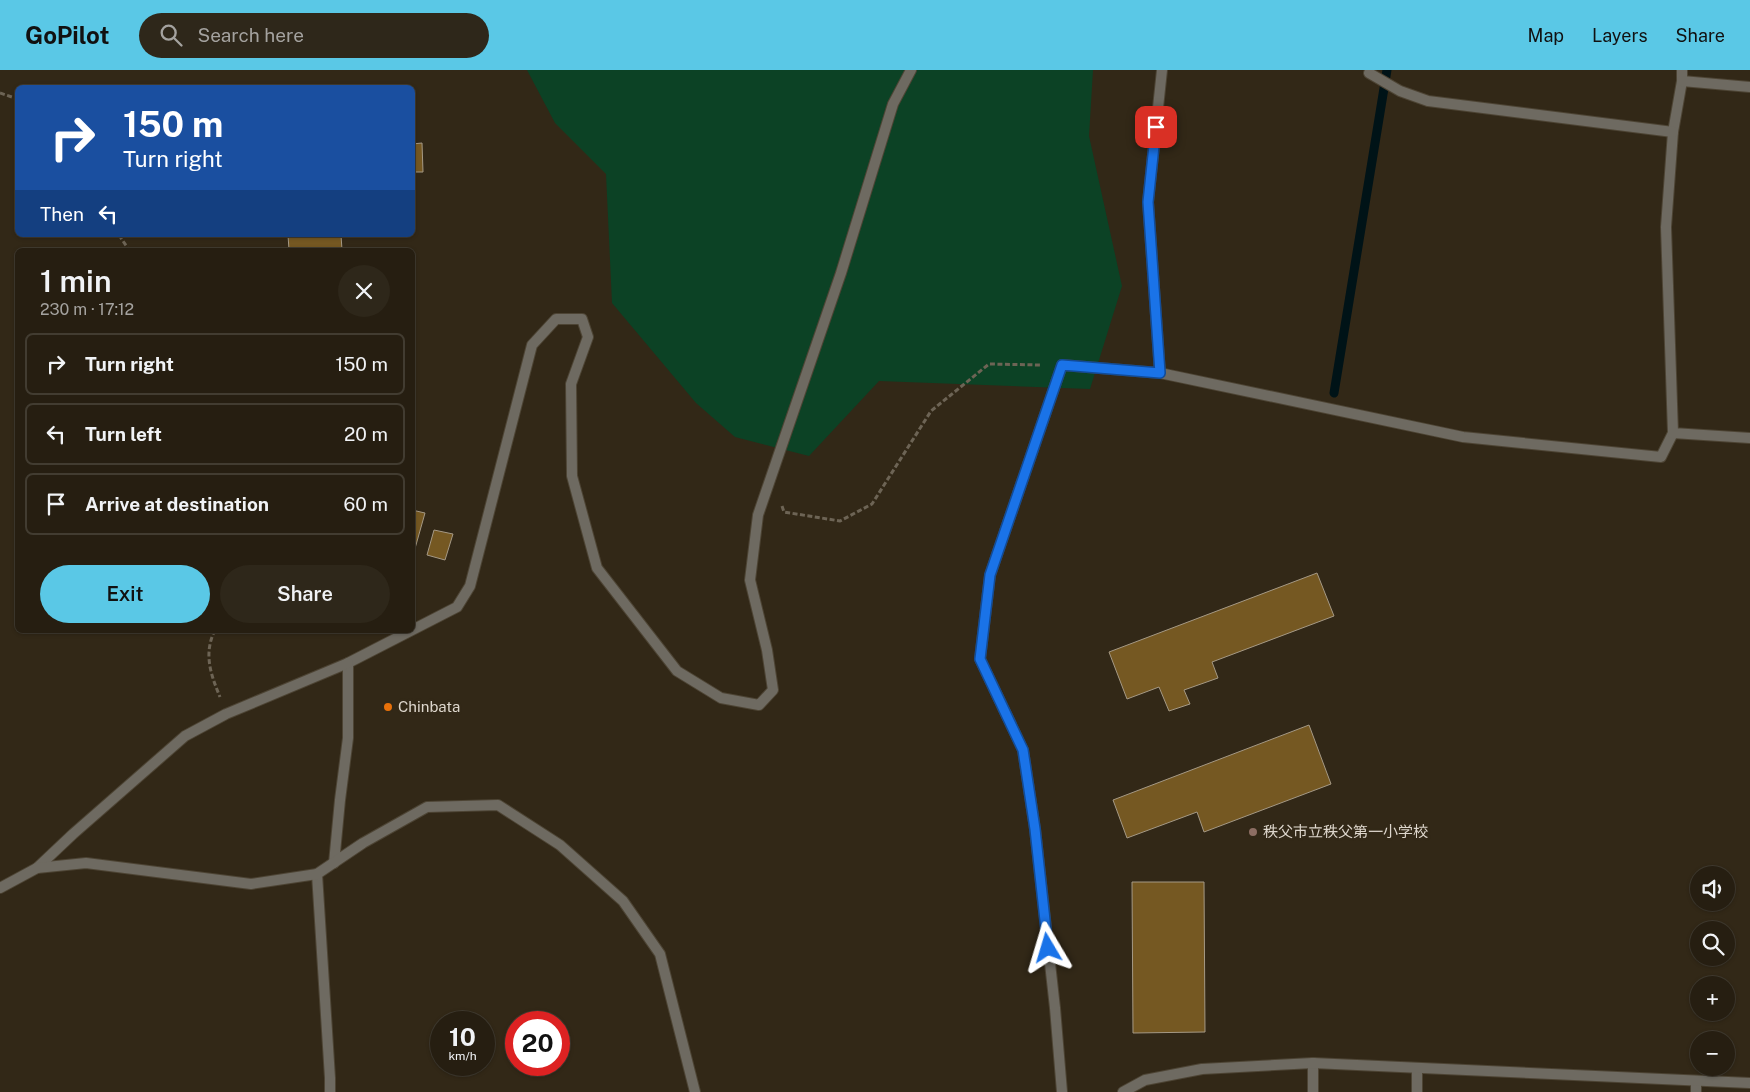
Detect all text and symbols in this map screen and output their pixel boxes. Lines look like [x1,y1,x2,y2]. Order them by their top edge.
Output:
search box [139,13,489,58]
text: GoPilot [25,21,109,49]
icon: search [157,21,185,49]
text: Search here [197,24,304,46]
text: Map [1528,25,1564,46]
text: Layers [1592,25,1648,46]
text: Share [1676,25,1725,46]
text: 150 m [123,104,223,145]
icon: right [40,105,105,170]
pin [1135,106,1177,148]
icon: arrive [1142,113,1170,141]
text: Turn right [123,146,223,172]
icon: left [94,200,122,228]
text: Then [40,203,84,225]
text: 1 min [40,263,111,299]
button: close [338,265,390,317]
text: 230 m · 17:12 [40,300,134,319]
icon: right [42,350,70,378]
text: Turn right [85,353,174,375]
text: 150 m [335,353,388,375]
icon: left [42,420,70,448]
text: Turn left [85,423,162,445]
text: 20 m [344,423,388,445]
icon: arrive [42,490,70,518]
text: Arrive at destination [85,493,269,515]
text: 60 m [344,493,388,515]
button: Exit [40,565,210,623]
button: Share [220,565,390,623]
place label: Chinbata [398,698,460,715]
marker: Chinbata [382,701,394,713]
place label: 秩父市立秩父第一小学校 [1263,823,1428,840]
marker: 秩父市立秩父第一小学校 [1247,826,1259,838]
map controls [1690,866,1735,1076]
button: sound [1690,866,1735,911]
position arrow [1021,921,1073,973]
button: search [1690,921,1735,966]
button: + [1690,976,1735,1021]
speed limit sign: 20 [505,1011,570,1076]
text: 10 [449,1022,476,1052]
button: − [1690,1031,1735,1076]
text: km/h [448,1049,477,1063]

